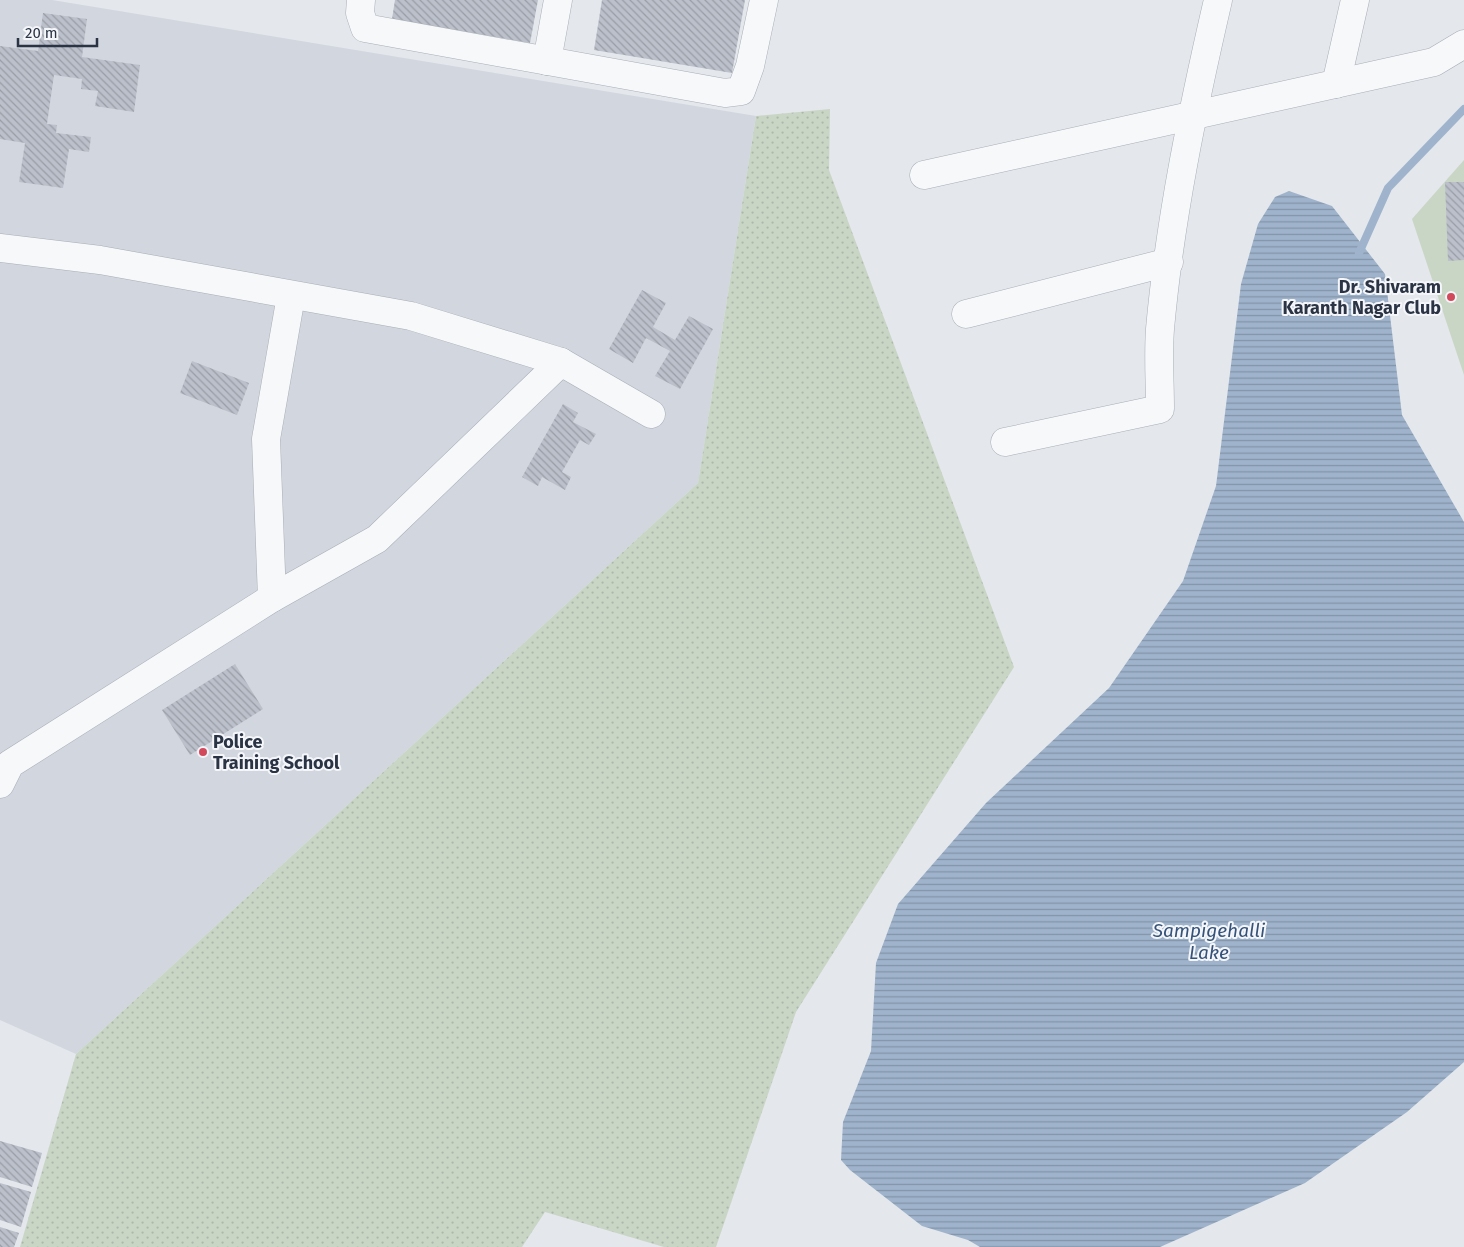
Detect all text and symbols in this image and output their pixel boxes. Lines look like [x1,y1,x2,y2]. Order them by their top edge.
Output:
scale bar [18,15,96,47]
text: 20 m [25,24,58,42]
place label: Dr. Shivaram Karanth Nagar Club [1282,276,1441,319]
marker: Dr. Shivaram Karanth Nagar Club [1445,291,1457,303]
place label: Police Training School [213,731,340,774]
marker: Police Training School [197,746,209,758]
water label: Sampigehalli Lake [1152,919,1266,964]

